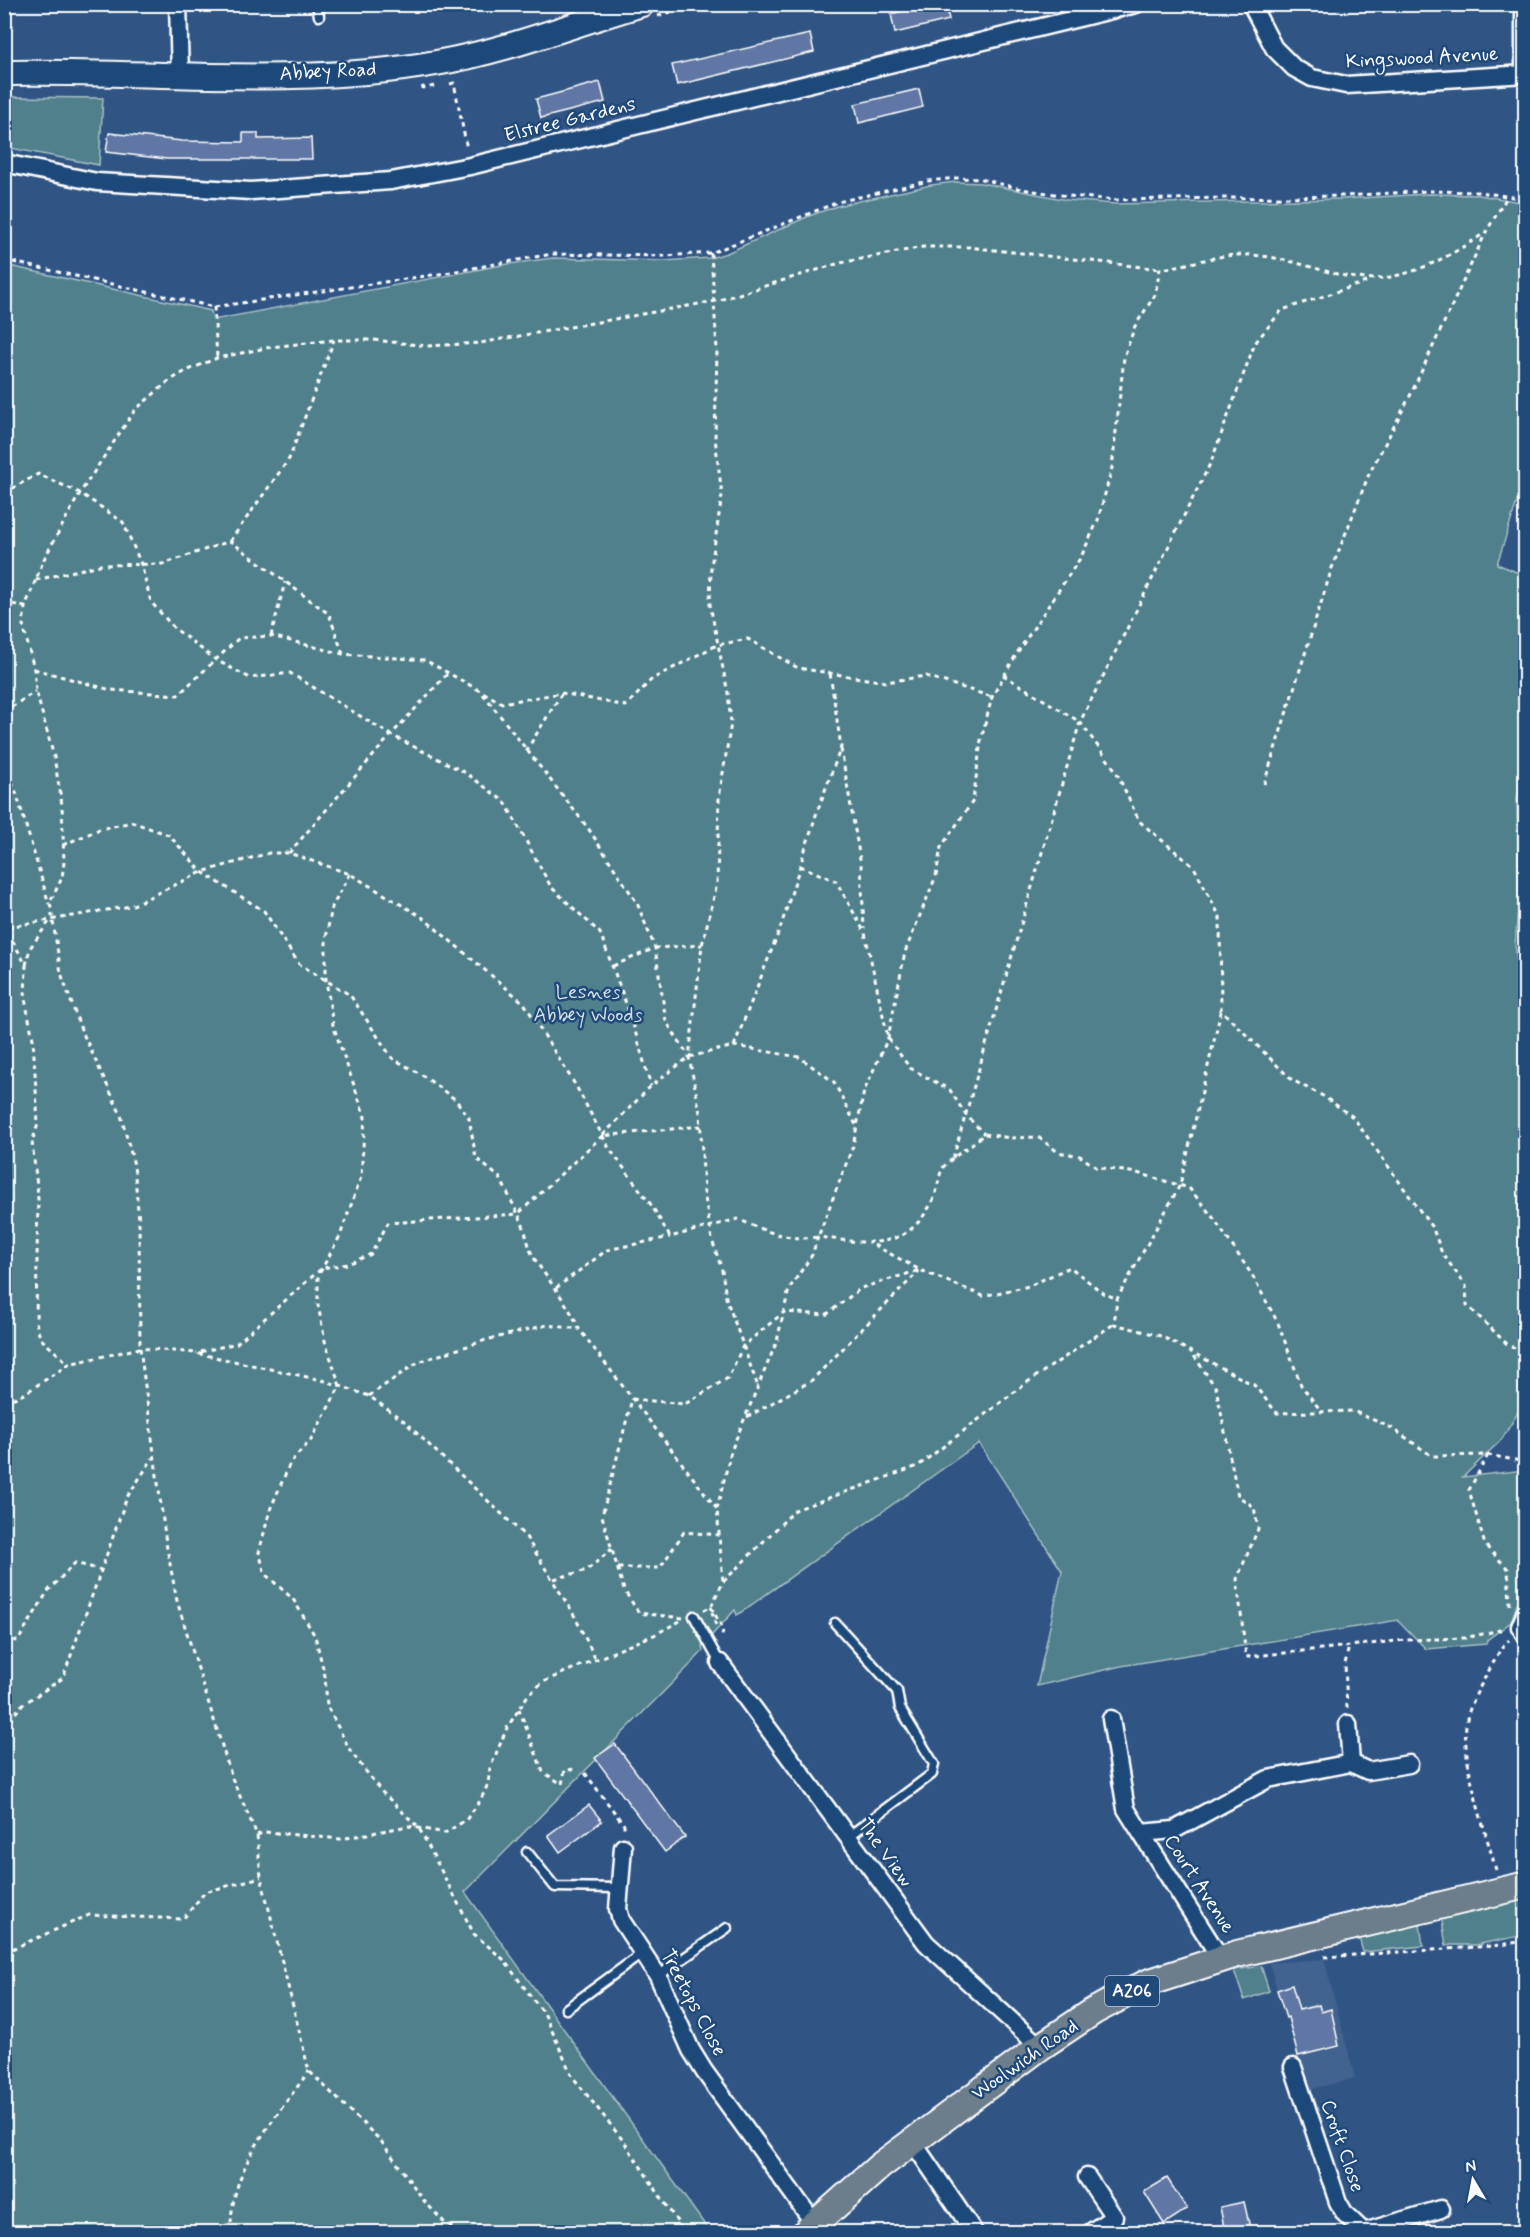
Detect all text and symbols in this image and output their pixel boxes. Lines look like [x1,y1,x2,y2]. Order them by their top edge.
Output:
street label: Kingswood Avenue [1345,41,1499,76]
street label: Abbey Road [279,56,377,88]
street label: Elstree Gardens [501,91,639,149]
park label: Lesnes Abbey Woods [533,979,643,1029]
street label: The View [851,1813,919,1893]
street label: Court Avenue [1157,1829,1241,1939]
street label: Treetops Close [653,1945,733,2061]
road number: A206 [1105,1976,1159,2006]
street label: Woolwich Road [966,2013,1084,2107]
street label: Croft Close [1314,2096,1370,2196]
north arrow [1443,2150,1503,2210]
text: N [1464,2155,1478,2178]

